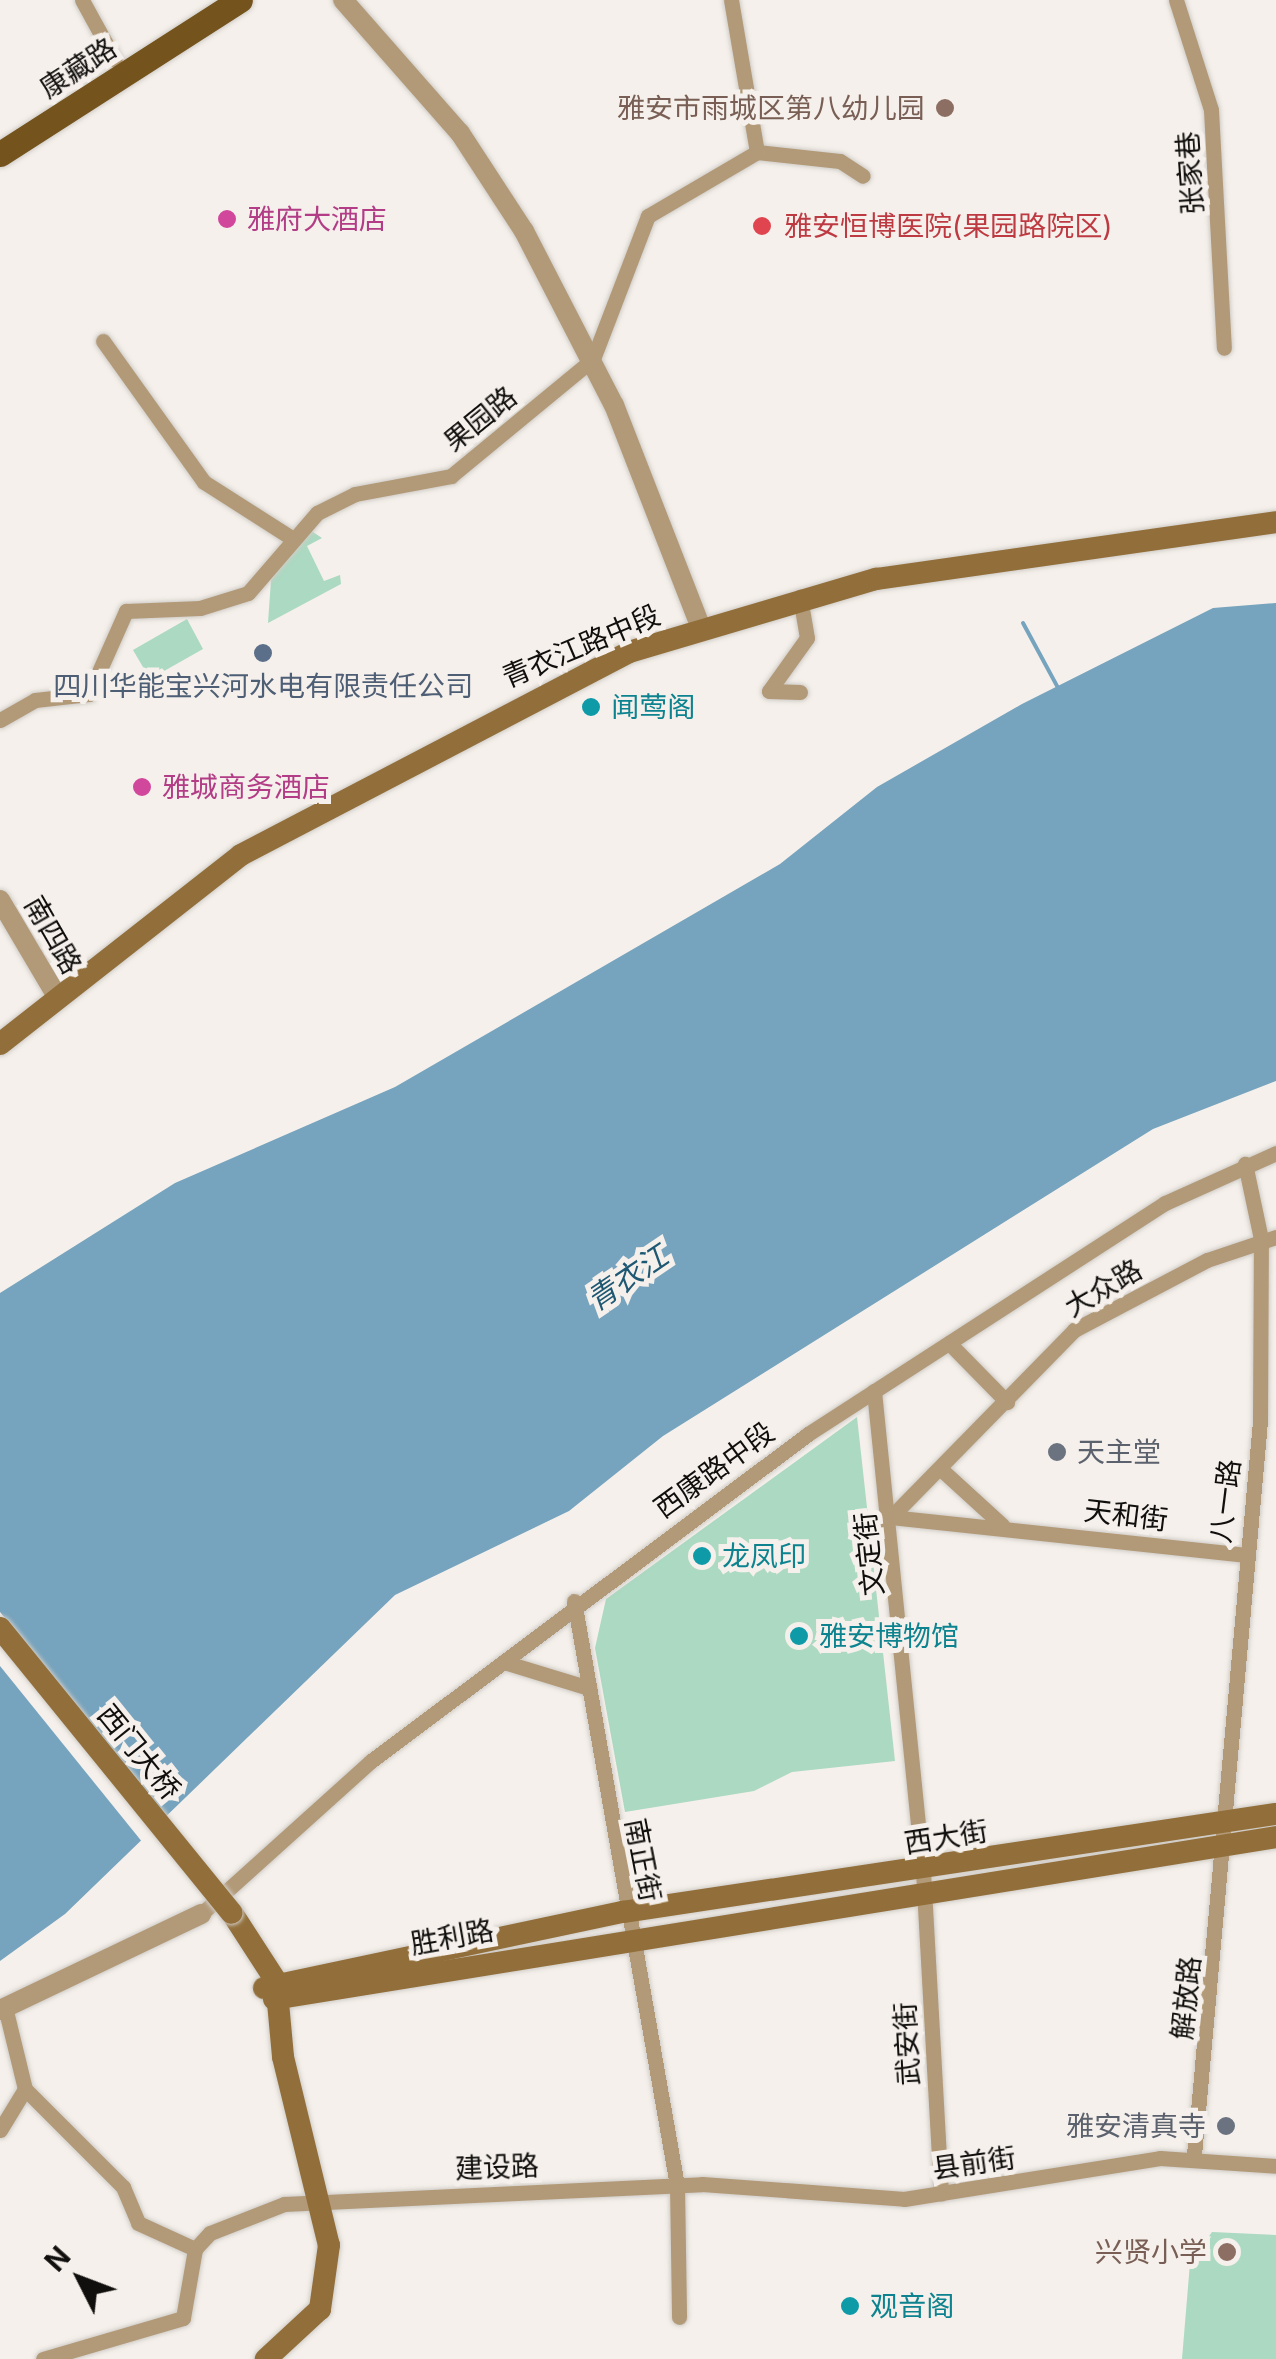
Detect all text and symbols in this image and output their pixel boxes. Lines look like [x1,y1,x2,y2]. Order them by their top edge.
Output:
street label: 康藏路 [34,31,122,105]
place label: 雅安市雨城区第八幼儿园 [617,91,925,125]
marker: 雅安市雨城区第八幼儿园 [934,97,956,119]
street label: 张家巷 [1170,130,1210,216]
place label: 雅府大酒店 [247,202,387,236]
marker: 雅府大酒店 [216,208,238,230]
place label: 雅安恒博医院(果园路院区) [784,209,1112,243]
marker: 雅安恒博医院(果园路院区) [749,213,775,239]
street label: 果园路 [437,380,523,458]
street label: 青衣江路中段 [497,598,665,694]
marker: 四川华能宝兴河水电有限责任公司 [252,642,274,664]
place label: 四川华能宝兴河水电有限责任公司 [53,669,473,703]
place label: 闻莺阁 [611,690,695,724]
marker: 闻莺阁 [580,696,602,718]
place label: 雅城商务酒店 [162,770,330,804]
marker: 雅城商务酒店 [131,776,153,798]
street label: 南四路 [17,890,89,980]
water label: 青衣江 [580,1238,674,1318]
street label: 大众路 [1058,1252,1148,1324]
street label: 西康路中段 [647,1415,781,1525]
place label: 天主堂 [1077,1435,1161,1469]
marker: 天主堂 [1046,1441,1068,1463]
street label: 八一路 [1203,1457,1247,1545]
street label: 天和街 [1082,1493,1170,1537]
street label: 文定街 [848,1510,890,1598]
place label: 龙凤印 [722,1539,806,1573]
marker: 龙凤印 [691,1545,713,1567]
place label: 雅安博物馆 [819,1619,959,1653]
marker: 雅安博物馆 [788,1625,810,1647]
street label: 西门大桥 [91,1698,187,1806]
street label: 西大街 [902,1814,990,1860]
street label: 南正街 [618,1816,668,1904]
street label: 胜利路 [408,1913,496,1961]
street label: 解放路 [1165,1954,1207,2042]
street label: 武安街 [888,2001,926,2087]
place label: 雅安清真寺 [1066,2109,1206,2143]
marker: 雅安清真寺 [1215,2115,1237,2137]
street label: 县前街 [930,2141,1018,2185]
street label: 建设路 [454,2149,540,2185]
north arrow [30,2229,130,2329]
place label: 兴贤小学 [1095,2235,1207,2269]
text: N [38,2240,77,2278]
marker: 兴贤小学 [1216,2241,1238,2263]
place label: 观音阁 [870,2289,954,2323]
marker: 观音阁 [839,2295,861,2317]

